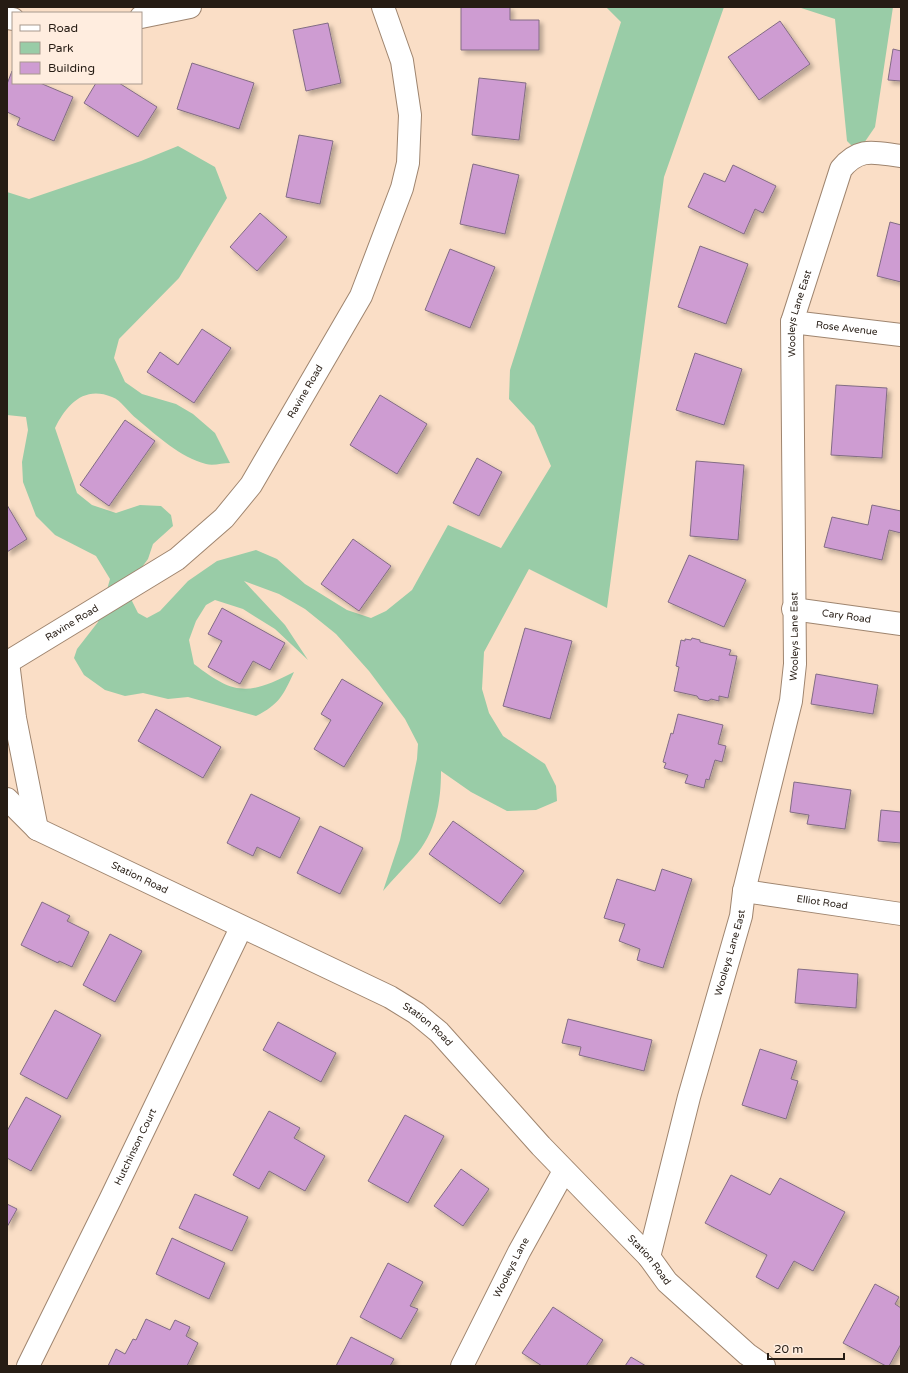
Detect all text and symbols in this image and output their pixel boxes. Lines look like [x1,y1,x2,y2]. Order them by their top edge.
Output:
legend [12,12,142,84]
text: Road [48,21,78,35]
text: Park [48,41,74,55]
text: Building [48,61,95,75]
street label: Wooleys Lane East [786,268,814,357]
street label: Rose Avenue [815,319,879,338]
street label: Ravine Road [285,363,326,421]
street label: Wooleys Lane East [787,592,801,681]
street label: Ravine Road [43,602,101,644]
street label: Cary Road [821,607,872,626]
street label: Station Road [109,859,170,896]
street label: Elliot Road [796,893,849,912]
street label: Wooleys Lane East [712,909,748,997]
street label: Station Road [400,1000,455,1049]
street label: Hutchinson Court [112,1107,159,1187]
street label: Station Road [625,1232,673,1287]
street label: Wooleys Lane [491,1235,532,1300]
scale bar [768,1335,844,1361]
text: 20 m [774,1342,803,1356]

